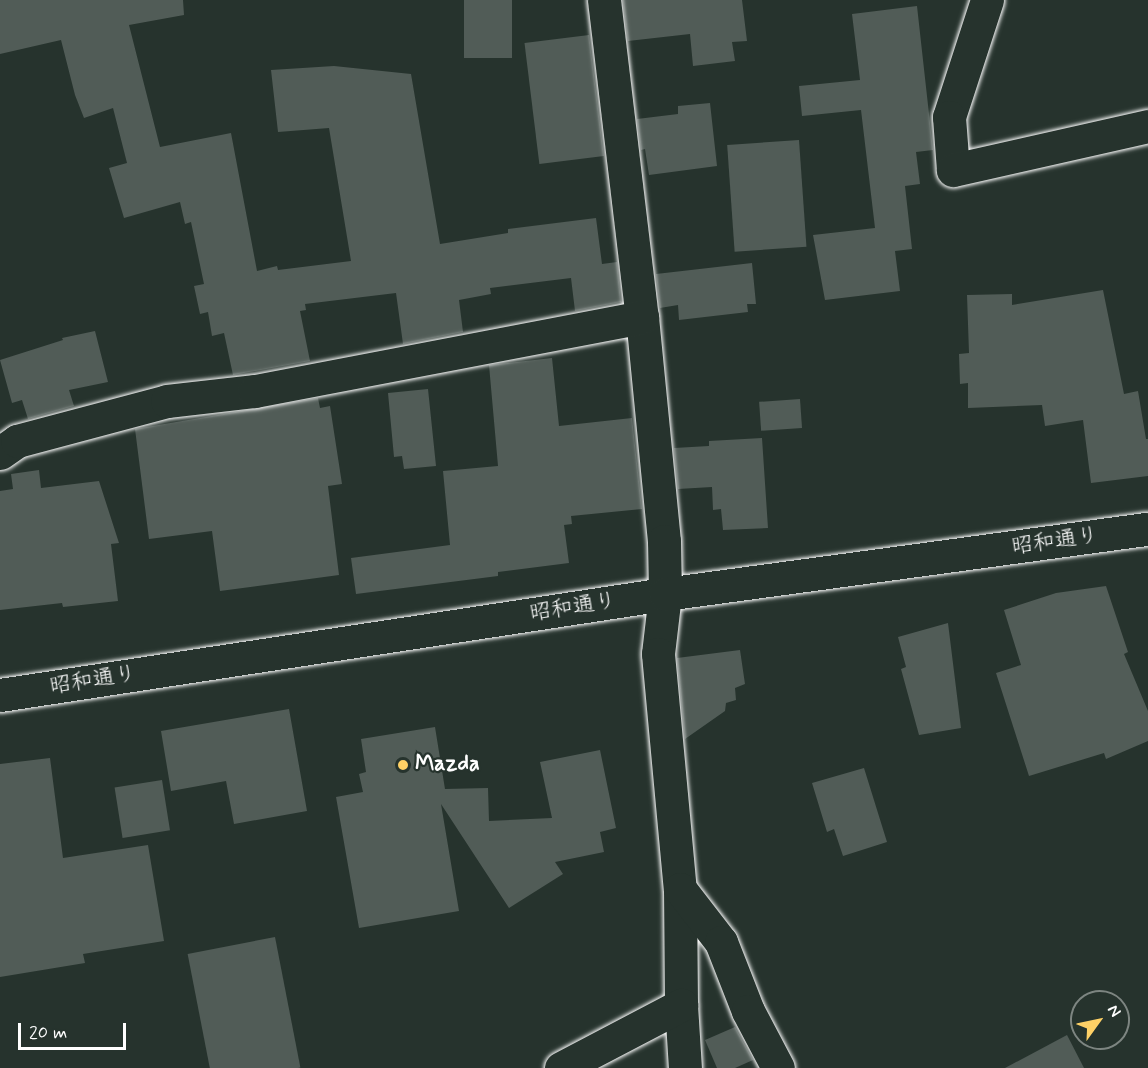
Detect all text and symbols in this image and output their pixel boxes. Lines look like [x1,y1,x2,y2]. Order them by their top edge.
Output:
street label: 昭和通り [1010,523,1100,561]
street label: 昭和通り [527,588,619,628]
street label: 昭和通り [47,661,139,701]
place label: Mazda [415,752,480,778]
marker: Mazda [396,758,410,772]
north arrow [1070,990,1130,1050]
text: N [1102,1001,1126,1021]
scale bar [21,1011,129,1049]
text: 20 m [29,1021,67,1045]

